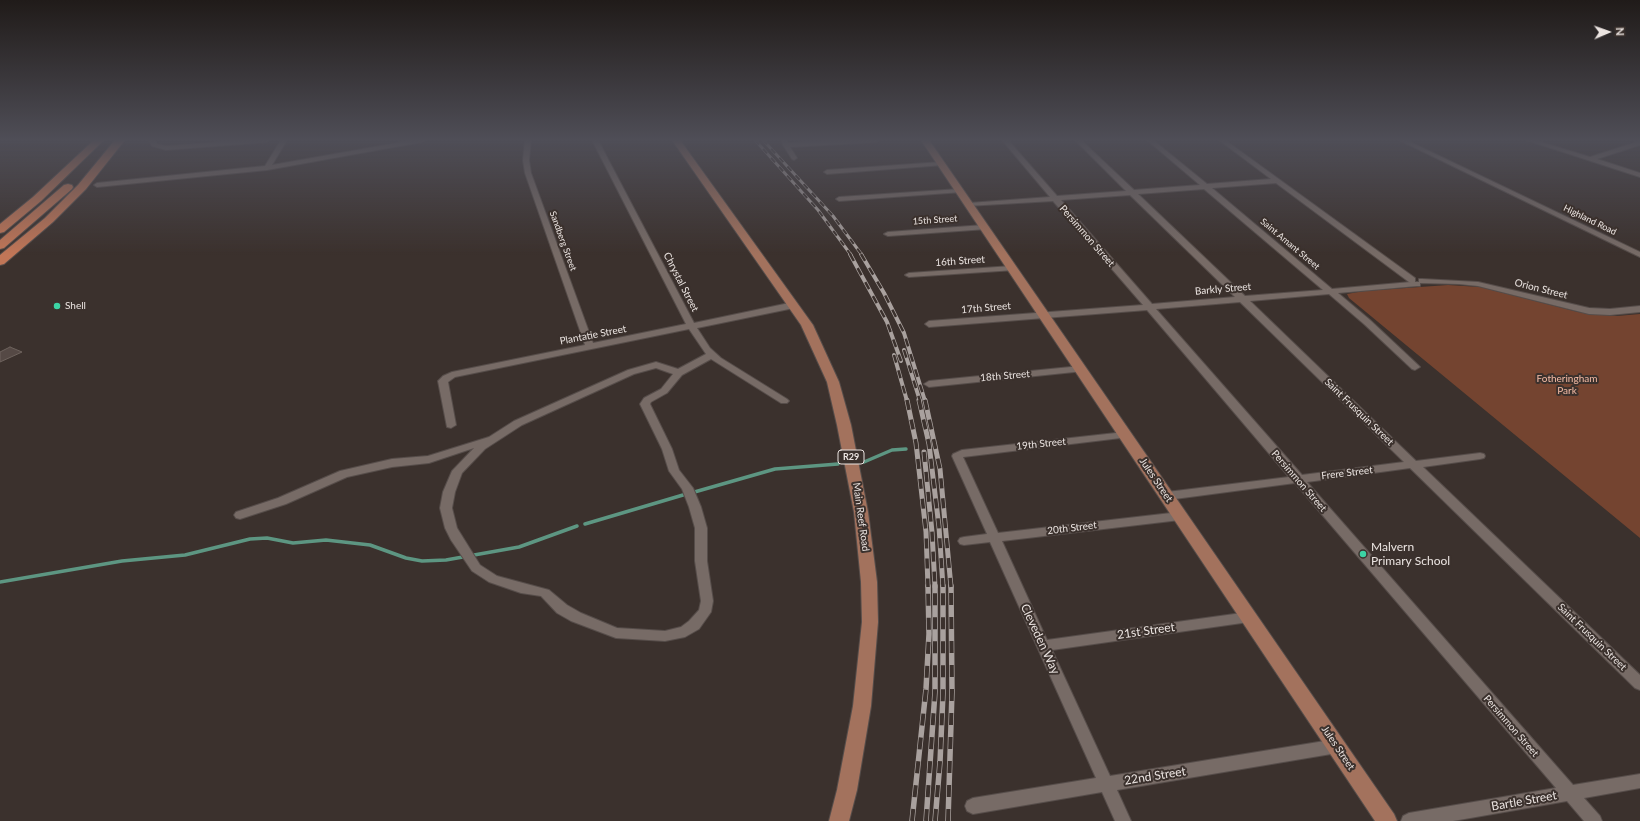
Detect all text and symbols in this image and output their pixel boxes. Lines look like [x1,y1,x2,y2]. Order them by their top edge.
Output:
north arrow [1588,12,1628,52]
text: N [1614,27,1627,36]
street label: Persimmon Street [1057,203,1117,269]
street label: Highland Road [1562,203,1618,237]
street label: Sandberg Street [547,210,579,272]
street label: 15th Street [912,213,958,227]
street label: Saint Amant Street [1258,216,1322,272]
street label: Chrystal Street [661,250,701,314]
street label: 16th Street [935,253,985,269]
street label: Orion Street [1513,277,1569,301]
street label: Barkly Street [1194,281,1252,297]
place label: Shell [65,300,86,312]
street label: 17th Street [961,300,1011,316]
marker: Shell [52,301,62,311]
street label: Plantatie Street [559,323,627,347]
street label: 18th Street [980,368,1030,384]
park label: Fotheringham Park [1537,373,1597,396]
street label: Saint Frusquin Street [1322,376,1396,448]
street label: 19th Street [1016,435,1066,453]
street label: Persimmon Street [1269,448,1329,514]
road number: R29 [838,450,864,464]
street label: Jules Street [1137,456,1175,504]
street label: Frere Street [1321,464,1373,482]
street label: Main Reef Road [850,482,872,552]
street label: 20th Street [1047,519,1097,537]
place label: Malvern Primary School [1371,540,1450,568]
marker: Malvern Primary School [1358,549,1368,559]
street label: Saint Frusquin Street [1555,601,1629,673]
street label: Cleveden Way [1017,602,1063,676]
street label: 21st Street [1116,620,1176,642]
street label: Persimmon Street [1481,693,1541,759]
street label: Jules Street [1319,724,1357,772]
street label: 22nd Street [1123,764,1187,788]
street label: Bartle Street [1490,788,1558,814]

